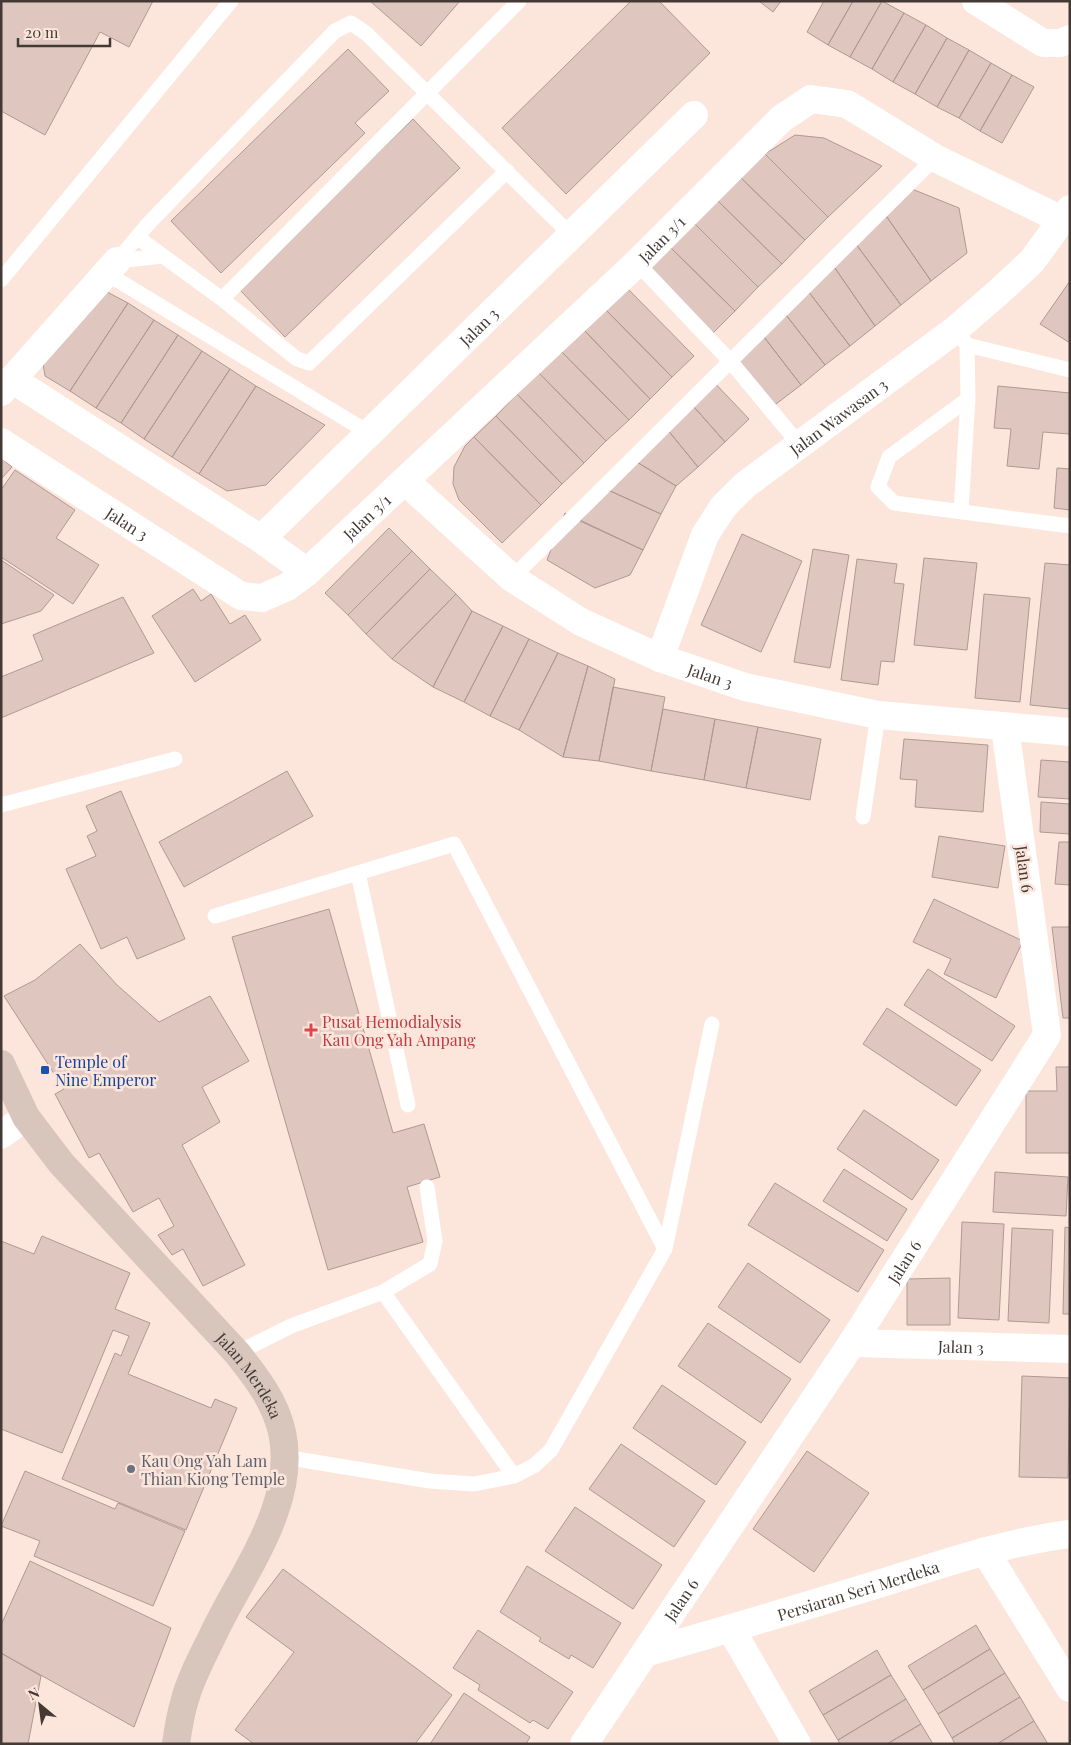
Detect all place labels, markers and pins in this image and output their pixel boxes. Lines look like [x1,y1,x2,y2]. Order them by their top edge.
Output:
place label: Pusat Hemodialysis Kau Ong Yah Ampang [322,1011,476,1050]
marker: Pusat Hemodialysis Kau Ong Yah Ampang [304,1023,318,1037]
place label: Temple of Nine Emperor [55,1051,156,1090]
marker: Temple of Nine Emperor [39,1064,51,1076]
place label: Kau Ong Yah Lam Thian Kiong Temple [141,1450,285,1489]
marker: Kau Ong Yah Lam Thian Kiong Temple [125,1463,137,1475]

